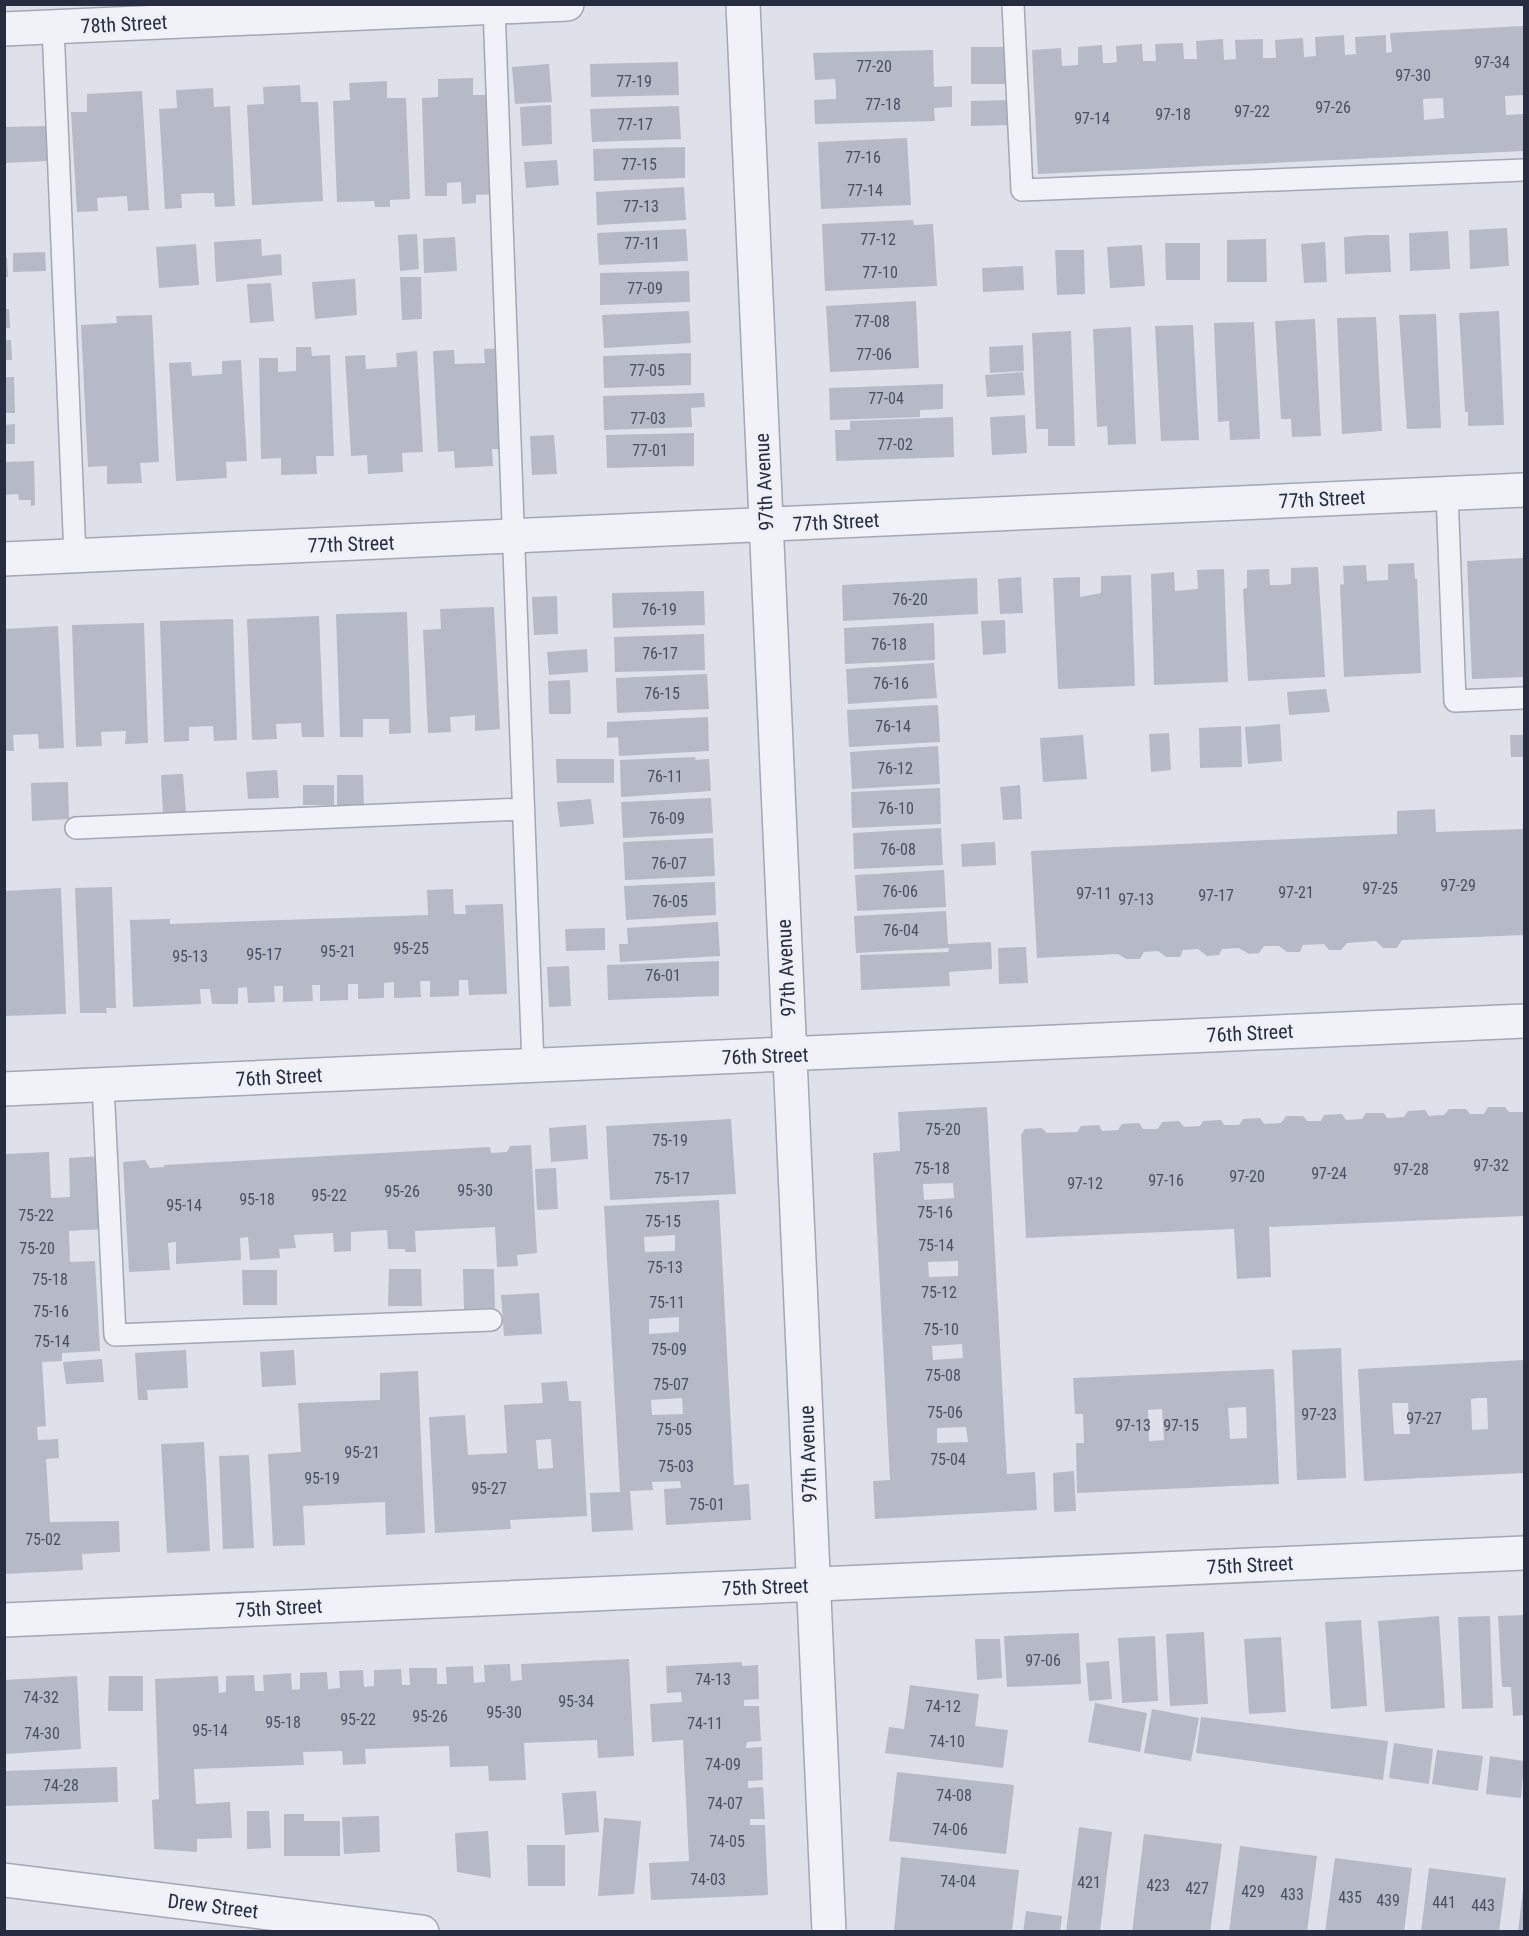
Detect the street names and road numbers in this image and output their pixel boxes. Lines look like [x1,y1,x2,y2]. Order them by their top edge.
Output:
street label: 78th Street [80,10,168,38]
street label: 97th Avenue [749,433,779,531]
street label: 77th Street [1278,485,1366,513]
street label: 77th Street [792,508,880,536]
street label: 77th Street [307,530,395,558]
street label: 97th Avenue [771,919,801,1017]
street label: 76th Street [1206,1019,1294,1047]
street label: 76th Street [721,1042,809,1070]
street label: 76th Street [235,1063,323,1091]
street label: 97th Avenue [794,1405,822,1503]
street label: 75th Street [1206,1551,1294,1579]
street label: 75th Street [721,1573,809,1601]
street label: 75th Street [235,1594,323,1622]
street label: Drew Street [166,1889,260,1923]

